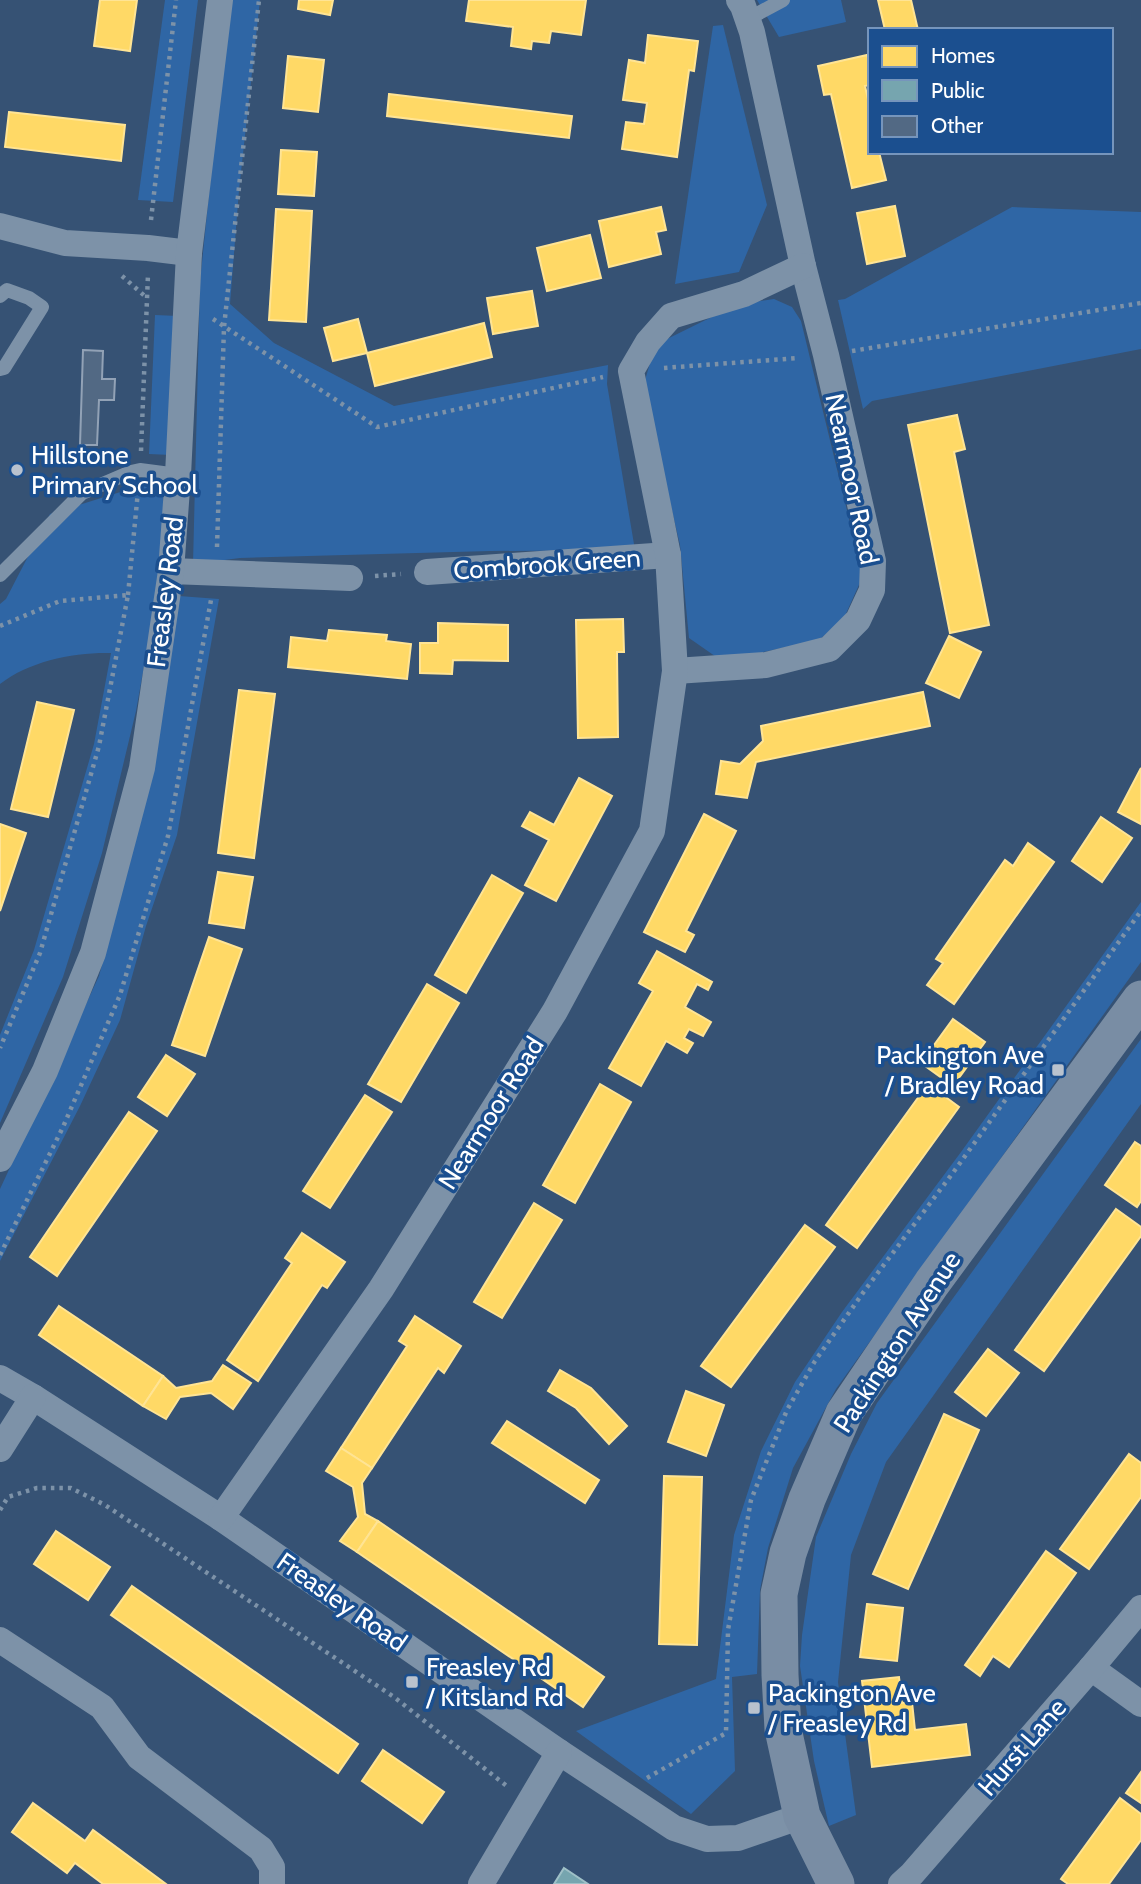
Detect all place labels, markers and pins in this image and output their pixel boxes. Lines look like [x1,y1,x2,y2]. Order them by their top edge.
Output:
place label: Hillstone Primary School [31,439,198,501]
marker: Hillstone Primary School [9,462,25,478]
place label: Packington Ave / Bradley Road [876,1039,1044,1101]
marker: Packington Ave / Bradley Road [1050,1062,1066,1078]
place label: Freasley Rd / Kitsland Rd [425,1651,564,1713]
marker: Freasley Rd / Kitsland Rd [404,1674,420,1690]
place label: Packington Ave / Freasley Rd [767,1677,936,1739]
marker: Packington Ave / Freasley Rd [746,1700,762,1716]

